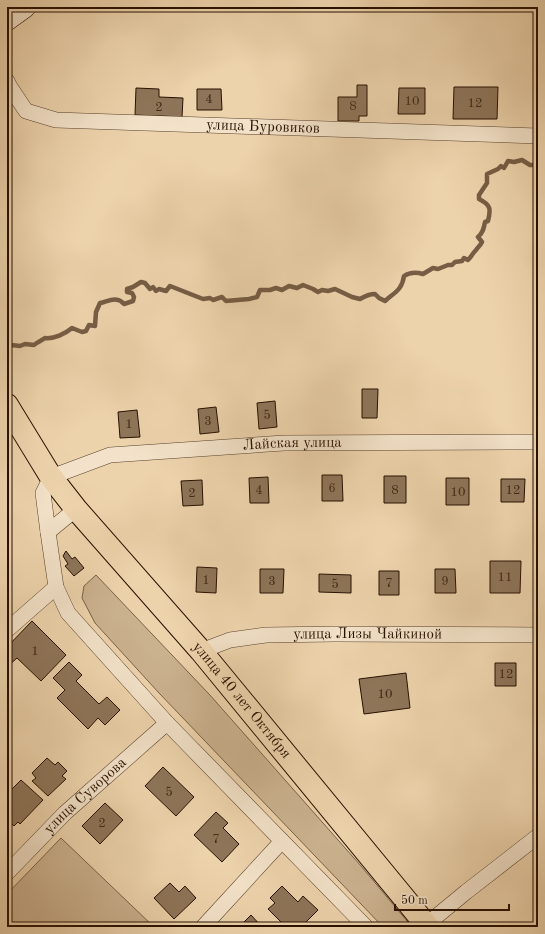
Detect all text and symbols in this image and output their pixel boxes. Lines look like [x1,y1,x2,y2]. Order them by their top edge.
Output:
house number: 4 [205,93,213,106]
house number: 10 [404,95,420,108]
house number: 12 [467,97,483,110]
house number: 8 [349,100,357,113]
house number: 2 [155,101,163,114]
street label: улица Буровиков [206,117,320,136]
house number: 5 [263,409,271,422]
house number: 3 [204,415,212,428]
house number: 1 [125,418,133,431]
street label: Лайская улица [242,435,342,453]
house number: 6 [328,482,336,495]
house number: 4 [255,484,263,497]
house number: 8 [391,484,399,497]
house number: 12 [505,484,521,497]
house number: 10 [450,486,466,499]
house number: 2 [188,487,196,500]
house number: 11 [497,571,513,584]
house number: 1 [202,574,210,587]
house number: 3 [268,575,276,588]
house number: 9 [441,575,449,588]
house number: 7 [385,577,393,590]
house number: 5 [331,578,339,591]
street label: улица Лизы Чайкиной [293,626,442,642]
street label: улица 40 лет Октября [189,639,294,762]
house number: 1 [31,645,39,658]
house number: 12 [498,668,514,681]
house number: 10 [377,688,393,701]
street label: улица Суворова [42,755,130,837]
house number: 5 [165,786,173,799]
house number: 2 [98,817,106,830]
house number: 7 [212,833,220,846]
scale bar [395,886,509,912]
text: 50 m [401,894,428,907]

